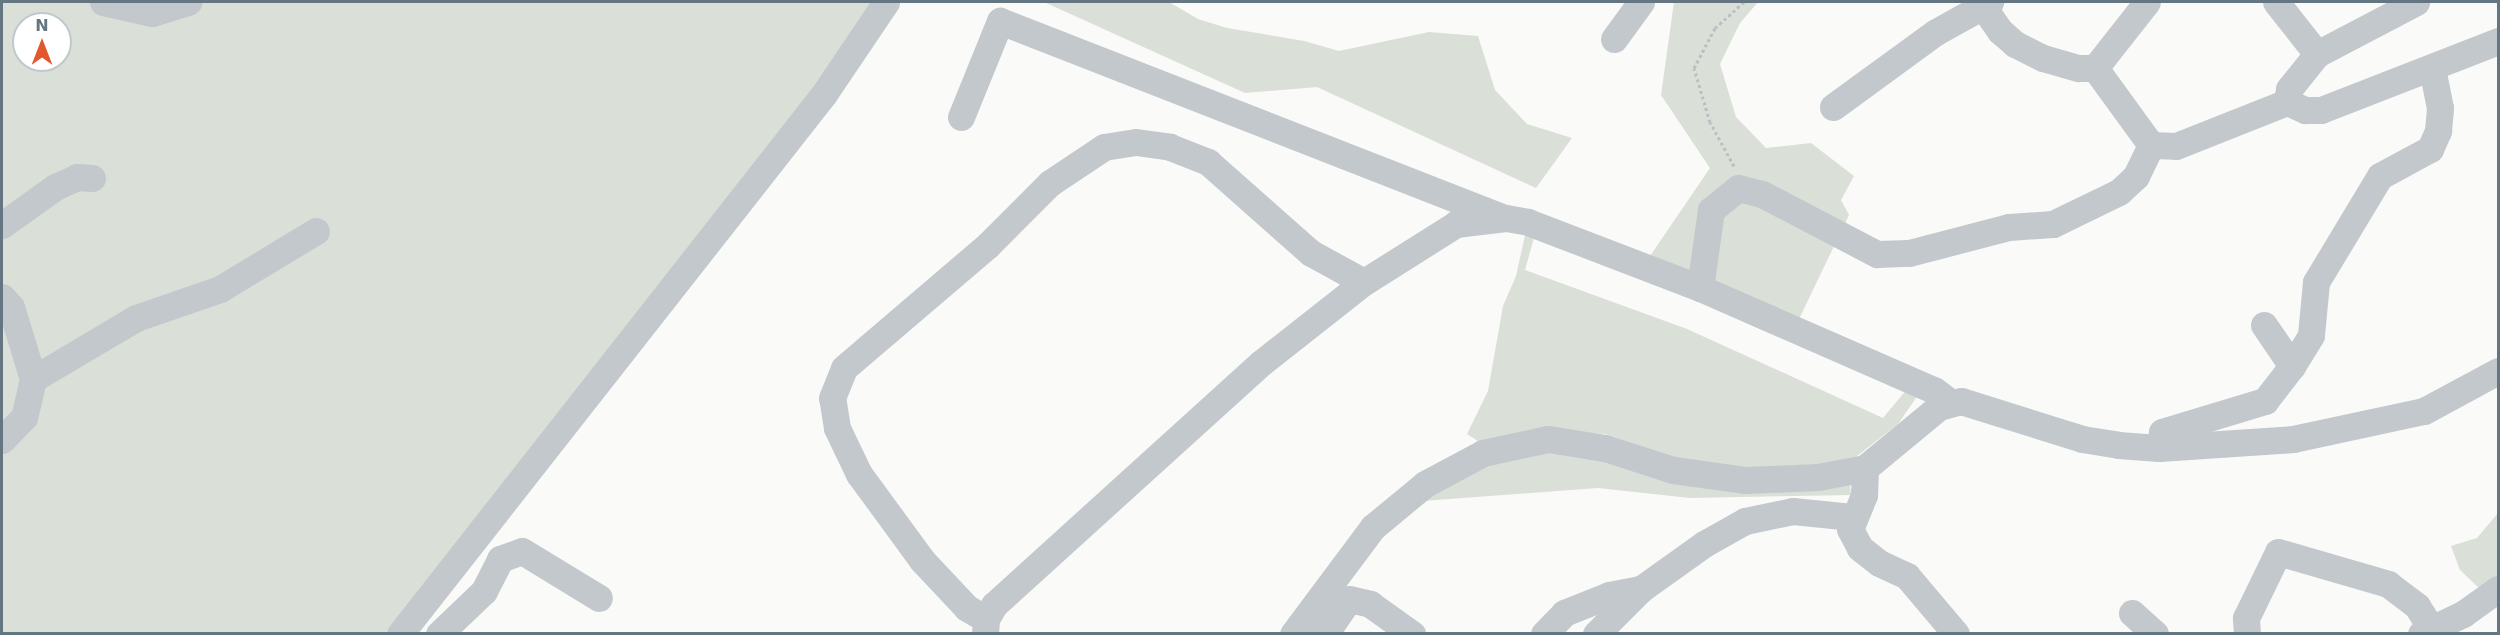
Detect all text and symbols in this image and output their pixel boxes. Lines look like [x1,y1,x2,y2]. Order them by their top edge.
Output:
north arrow [12,12,72,72]
text: N [35,16,49,35]

